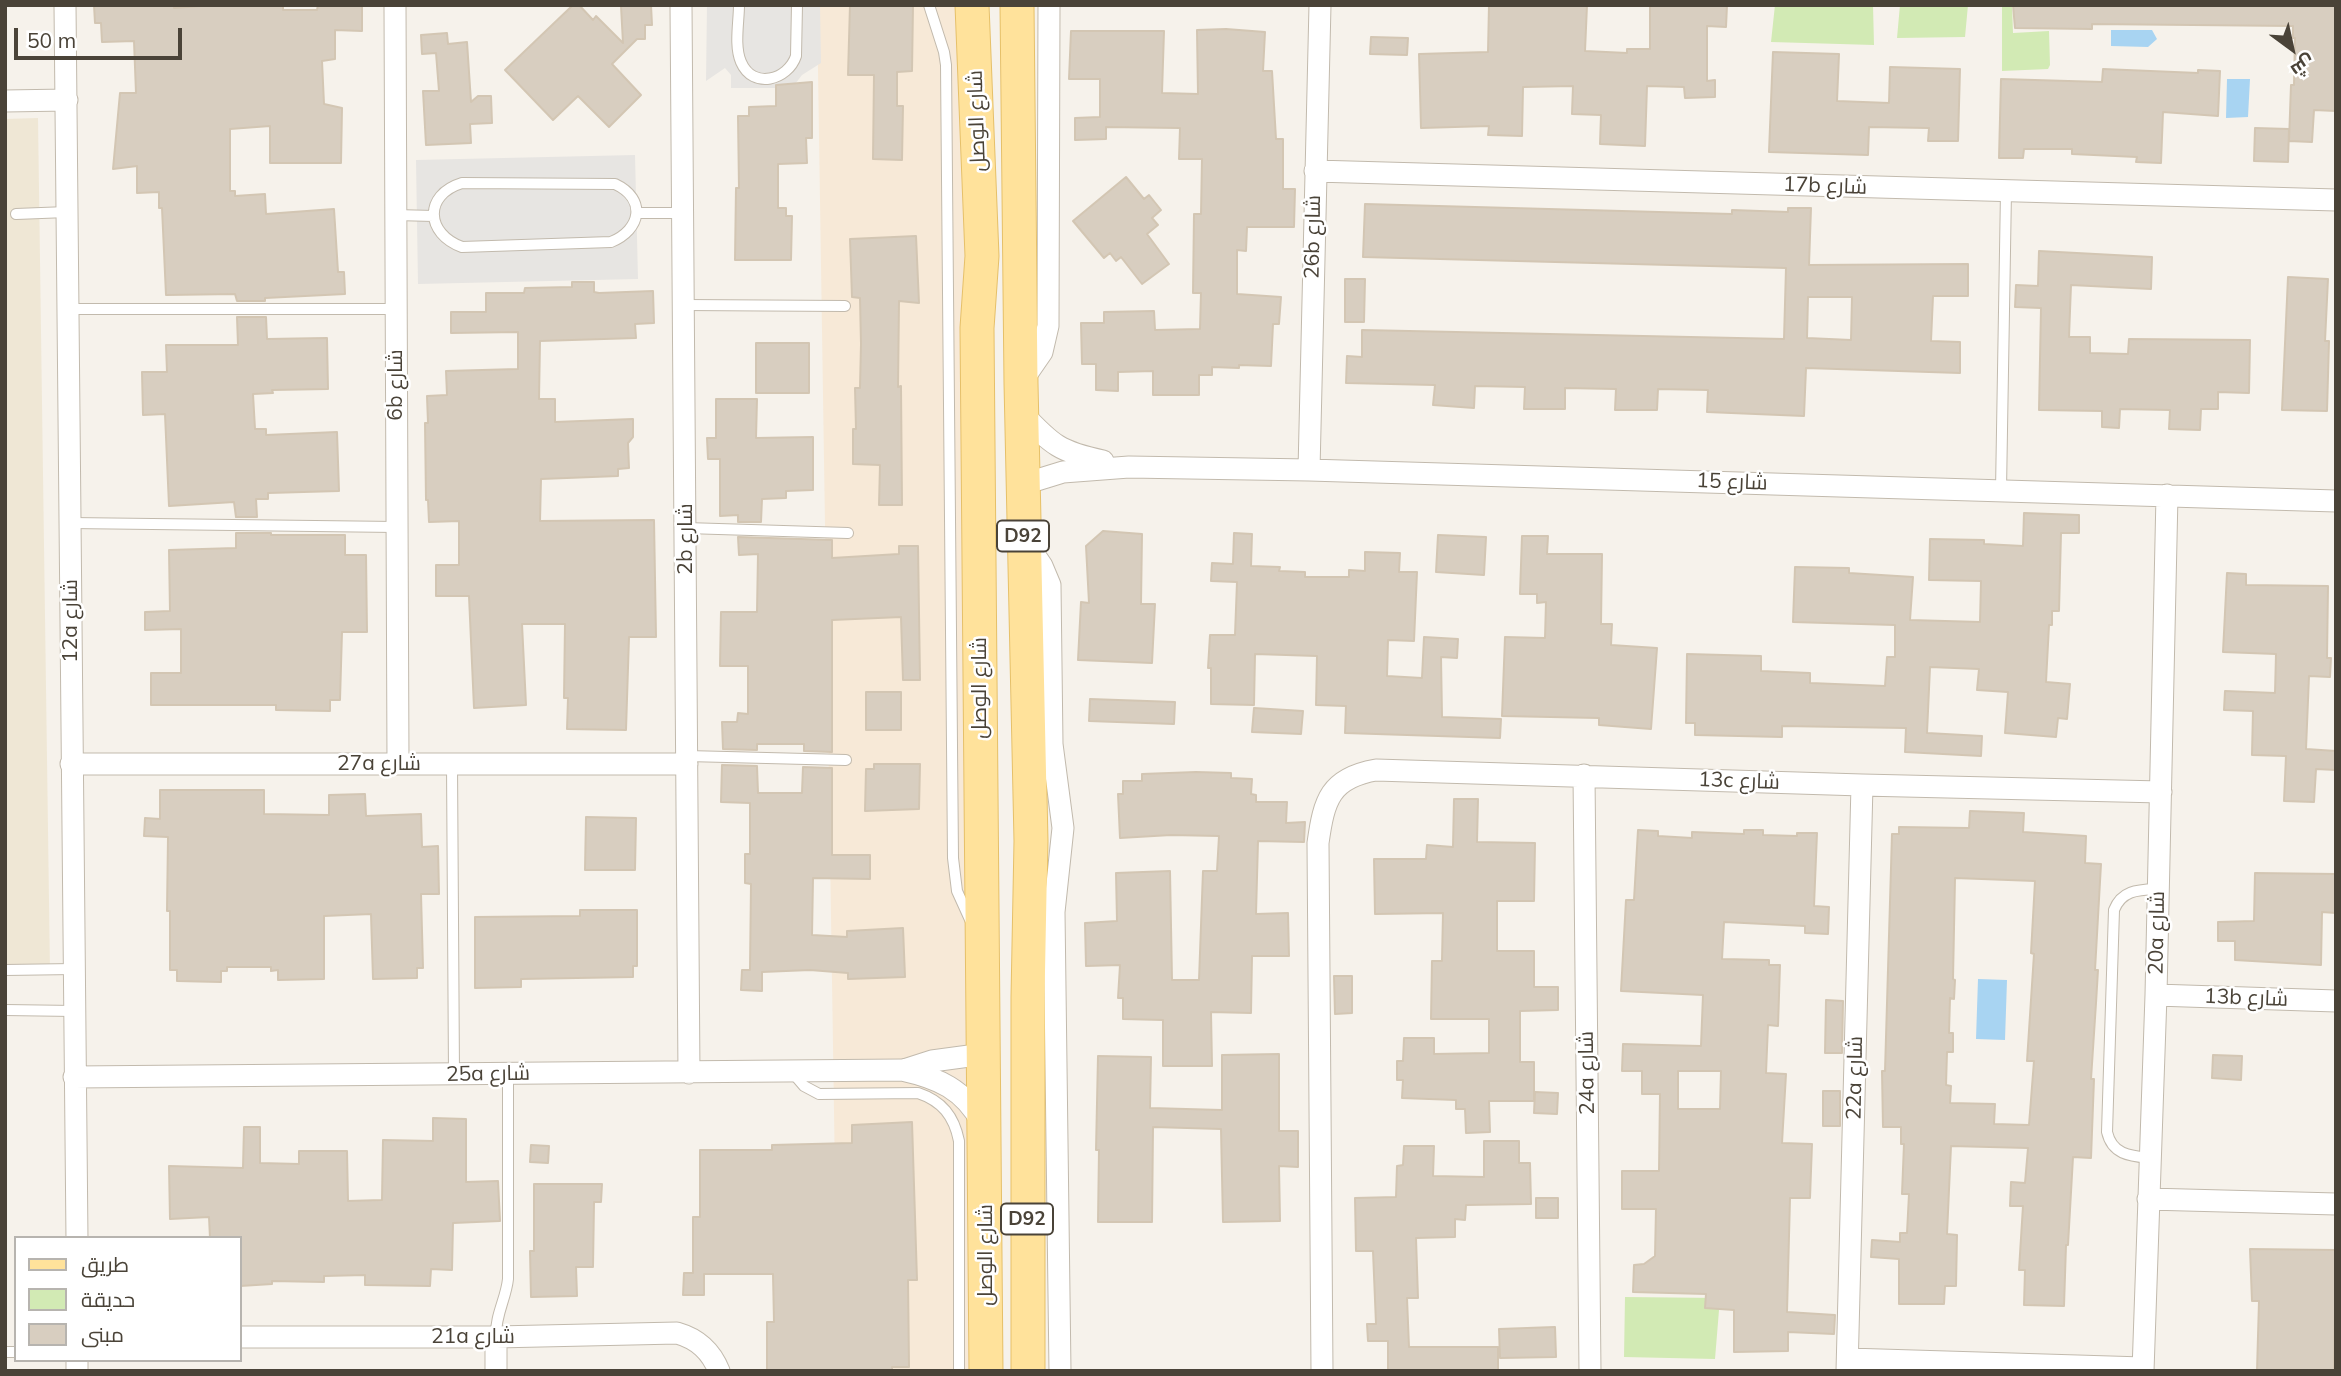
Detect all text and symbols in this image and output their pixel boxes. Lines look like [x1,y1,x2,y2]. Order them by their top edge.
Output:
scale bar [18,14,186,58]
north arrow [2257,14,2327,84]
text: 50 m [27,27,76,53]
text: ش [2287,50,2320,83]
street label: شارع الوصل [963,70,991,172]
street label: 17b شارع [1783,172,1867,200]
street label: 26b شارع [1300,195,1326,279]
street label: 6b شارع [383,349,409,421]
street label: شارع 15 [1696,468,1768,496]
street label: 2b شارع [673,503,699,575]
road number: D92 [997,520,1049,552]
street label: 12a شارع [58,579,84,663]
street label: شارع الوصل [967,637,993,739]
street label: 27a شارع [337,751,421,777]
street label: 13c شارع [1698,767,1780,795]
street label: 20a شارع [2144,891,2170,975]
street label: 13b شارع [2204,984,2288,1012]
street label: 24a شارع [1574,1031,1600,1115]
street label: 22a شارع [1842,1036,1868,1120]
street label: 25a شارع [446,1061,530,1087]
street label: شارع الوصل [973,1204,999,1306]
road number: D92 [1001,1204,1053,1234]
legend [14,1236,242,1362]
text: طريق [81,1251,129,1277]
text: حديقة [81,1286,135,1312]
text: مبنى [81,1321,124,1347]
street label: 21a شارع [431,1324,515,1350]

